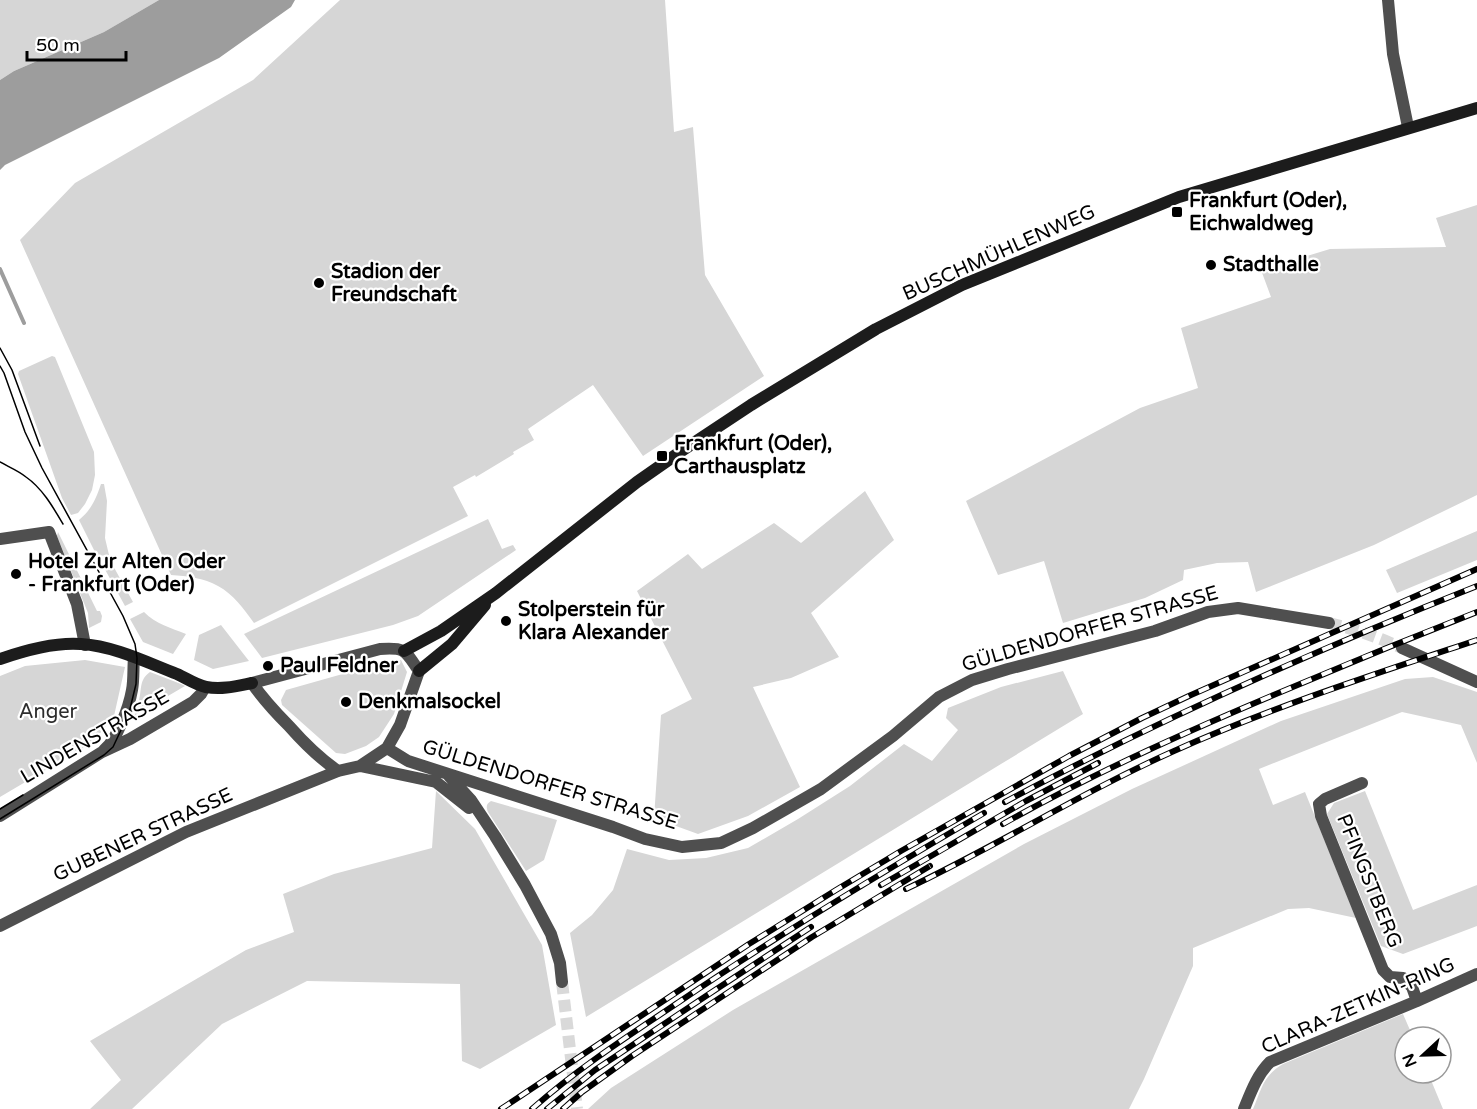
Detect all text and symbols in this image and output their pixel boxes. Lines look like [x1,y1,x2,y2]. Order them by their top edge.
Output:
scale bar [27,24,126,62]
text: 50 m [36,34,80,56]
place label: Frankfurt (Oder), Eichwaldweg [1189,189,1347,236]
street label: BUSCHMÜHLENWEG [899,199,1099,306]
marker: Frankfurt (Oder), Eichwaldweg [1170,205,1184,219]
place label: Stadthalle [1223,253,1319,277]
marker: Stadthalle [1204,258,1218,272]
place label: Stadion der Freundschaft [331,260,457,307]
marker: Stadion der Freundschaft [312,276,326,290]
place label: Frankfurt (Oder), Carthausplatz [674,432,832,479]
marker: Frankfurt (Oder), Carthausplatz [655,449,669,463]
place label: Hotel Zur Alten Oder - Frankfurt (Oder) [28,550,225,597]
marker: Hotel Zur Alten Oder - Frankfurt (Oder) [9,567,23,581]
street label: GÜLDENDORFER STRASSE [959,580,1221,677]
place label: Stolperstein für Klara Alexander [518,598,669,645]
marker: Stolperstein für Klara Alexander [499,614,513,628]
place label: Paul Feldner [280,654,398,678]
marker: Paul Feldner [261,659,275,673]
street label: LINDENSTRASSE [16,685,174,789]
place label: Denkmalsockel [358,690,501,714]
marker: Denkmalsockel [339,695,353,709]
park label: Anger [19,700,78,724]
street label: GÜLDENDORFER STRASSE [419,734,681,835]
street label: GUBENER STRASSE [49,783,237,887]
street label: PFINGSTBERG [1331,811,1407,951]
street label: CLARA-ZETKIN-RING [1258,953,1458,1059]
north arrow [1393,1025,1453,1085]

